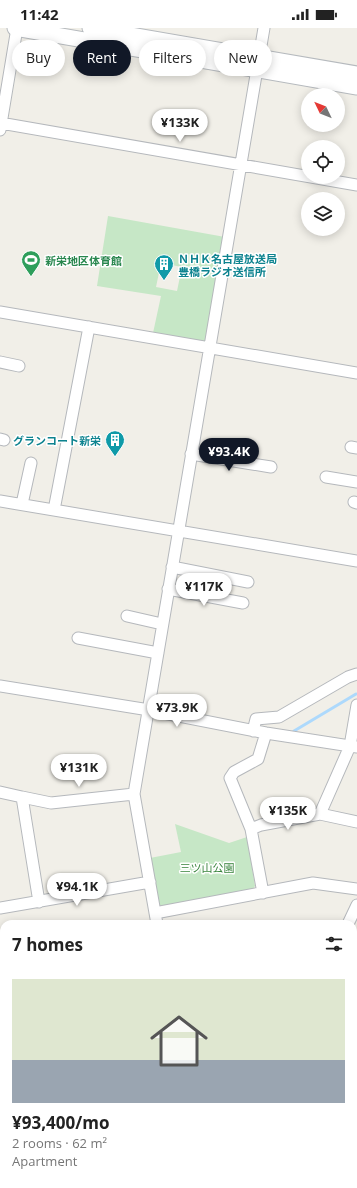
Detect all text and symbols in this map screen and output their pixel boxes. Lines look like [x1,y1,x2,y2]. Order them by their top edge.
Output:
text: 11:42 [20,4,59,24]
chip: Buy [12,40,65,76]
chip: Rent [73,40,131,76]
chip: Filters [139,40,206,76]
chip: New [214,40,272,76]
north arrow [301,88,345,132]
map controls [301,88,345,236]
pin: ¥133K [152,109,208,143]
text: ¥133K [161,113,199,131]
button: locate [301,140,345,184]
button: layers [301,192,345,236]
sports icon: 新栄地区体育館 [20,249,42,277]
place label: ＮＨＫ名古屋放送局 豊橋ラジオ送信所 [178,251,277,279]
place label: 新栄地区体育館 [45,253,122,268]
building icon: ＮＨＫ名古屋放送局 豊橋ラジオ送信所 [153,253,175,281]
building icon: グランコート新栄 [104,429,126,457]
place label: グランコート新栄 [13,433,101,448]
pin: ¥93.4K [196,438,262,472]
text: ¥93.4K [208,442,250,460]
pin: ¥117K [176,573,232,607]
text: ¥117K [185,577,223,595]
pin: ¥73.9K [144,694,210,728]
text: ¥73.9K [156,698,198,716]
pin: ¥131K [51,754,107,788]
text: ¥131K [60,758,98,776]
pin: ¥135K [260,797,316,831]
text: ¥135K [269,801,307,819]
park label: 三ツ山公園 [180,860,235,875]
pin: ¥94.1K [44,873,110,907]
text: ¥94.1K [56,877,98,895]
text: 7 homes [12,933,83,956]
icon: filters [323,933,345,955]
icon: home [143,1005,215,1077]
text: ¥93,400/mo [12,1111,109,1134]
text: 2 rooms · 62 m² [12,1134,107,1152]
text: Apartment [12,1152,77,1170]

